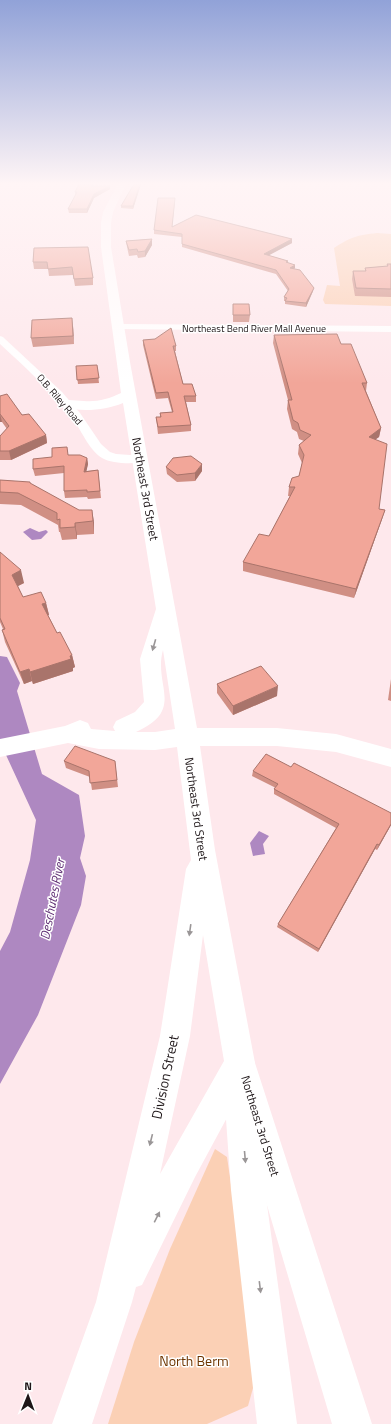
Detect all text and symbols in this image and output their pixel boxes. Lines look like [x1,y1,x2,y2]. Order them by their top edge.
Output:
street label: Northeast Bend River Mall Avenue [182,321,326,336]
street label: O.B. Riley Road [33,370,86,428]
street label: Northeast 3rd Street [127,436,164,543]
one-way arrow [151,640,157,652]
street label: Northeast 3rd Street [180,756,213,863]
water label: Deschutes River [34,855,70,941]
one-way arrow [187,924,194,936]
street label: Division Street [145,1033,184,1121]
street label: Northeast 3rd Street [236,1073,285,1179]
one-way arrow [148,1135,154,1147]
one-way arrow [242,1151,249,1163]
one-way arrow [153,1211,160,1223]
one-way arrow [257,1280,263,1293]
park label: North Berm [159,1350,229,1371]
north arrow [8,1376,48,1416]
text: N [24,1378,32,1394]

